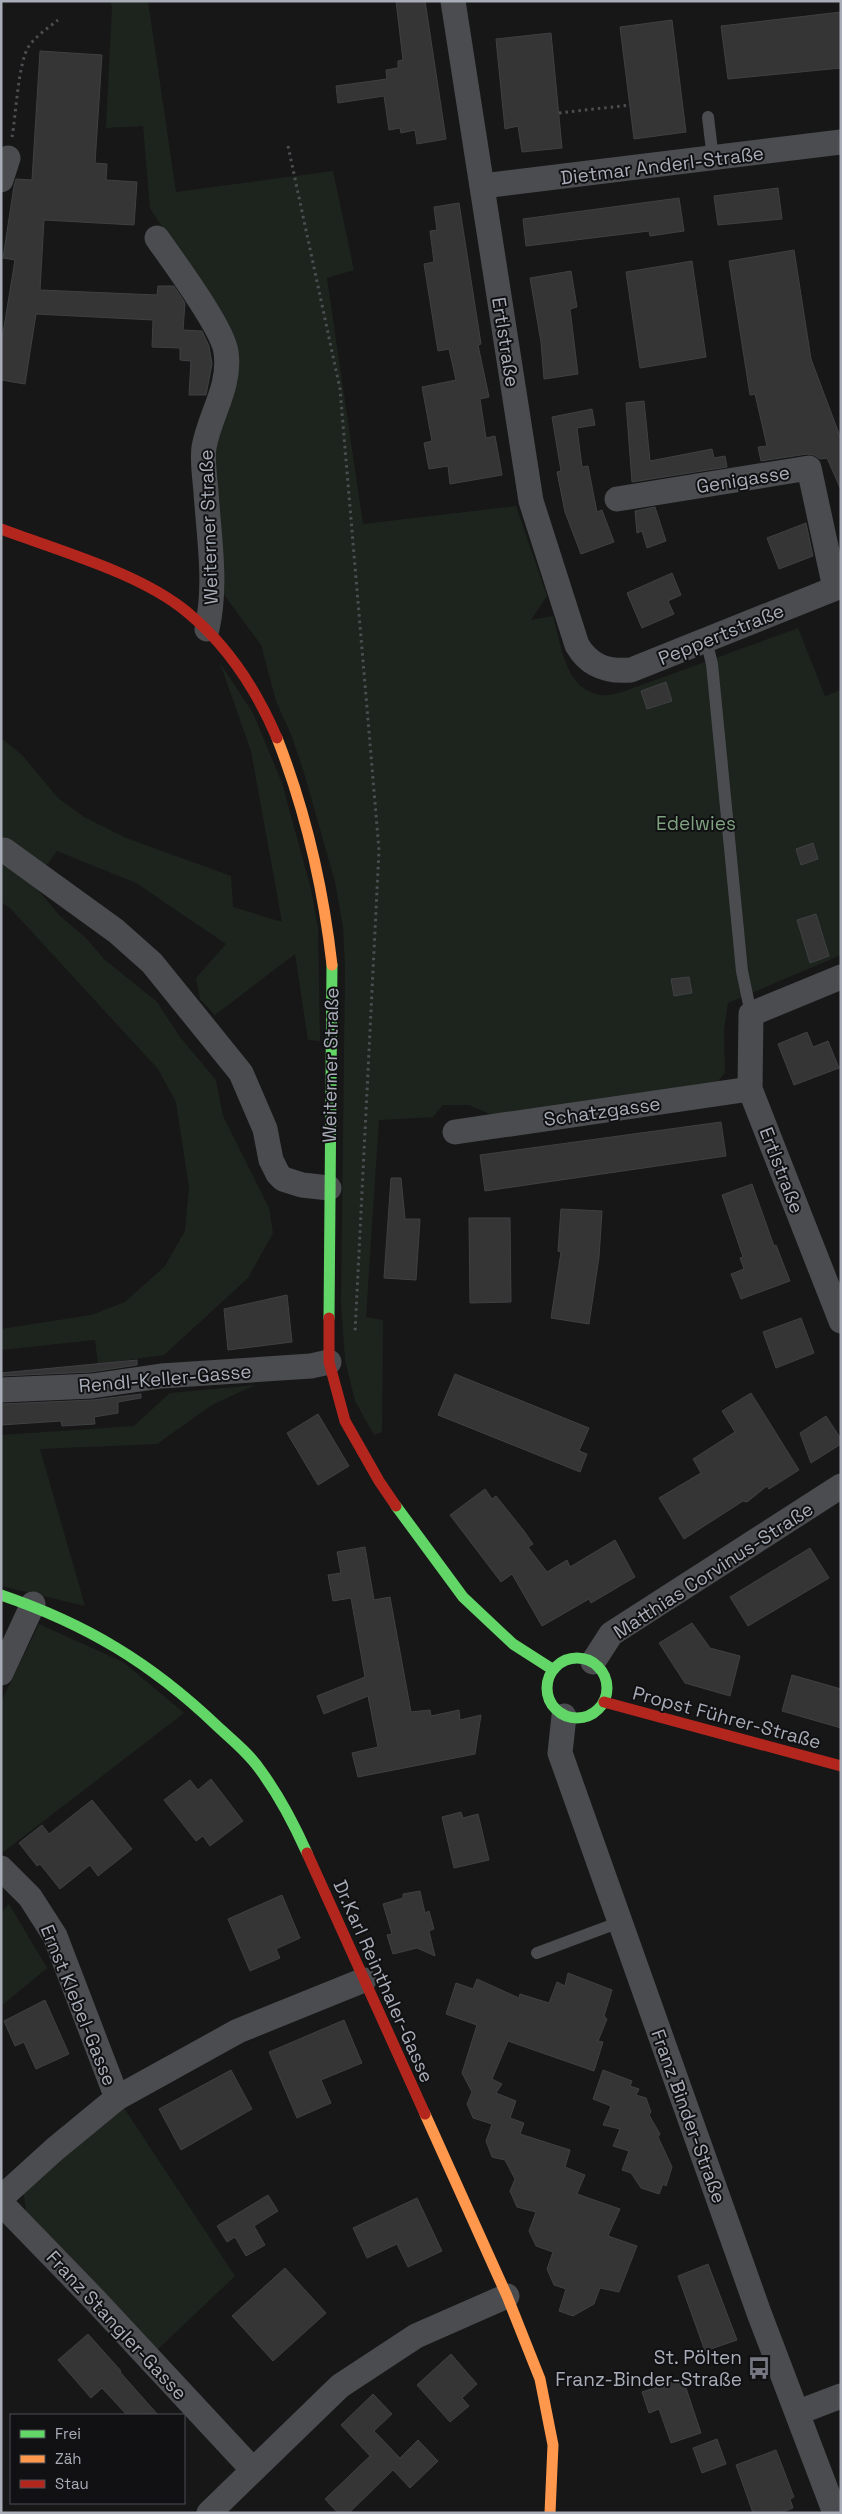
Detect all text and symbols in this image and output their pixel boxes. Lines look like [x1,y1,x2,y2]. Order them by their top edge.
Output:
street label: Dietmar Anderl-Straße [559,141,765,190]
street label: Ertlstraße [486,295,525,389]
street label: Weiterner Straße [193,449,224,605]
street label: Genigasse [694,460,792,499]
street label: Peppertstraße [655,598,788,671]
park label: Edelwies [656,811,736,836]
street label: Weiterner Straße [317,987,344,1143]
street label: Schatzgasse [542,1091,662,1132]
street label: Ertlstraße [754,1123,809,1217]
street label: Rendl-Keller-Gasse [78,1358,253,1399]
street label: Matthias Corvinus-Straße [609,1496,818,1644]
street label: Propst Führer-Straße [630,1680,824,1755]
street label: Dr.Karl Reinthaler-Gasse [328,1876,440,2086]
street label: Ernst Klebel-Gasse [35,1921,122,2090]
street label: Franz Binder-Straße [645,2026,732,2207]
street label: Franz Stangler-Gasse [41,2245,192,2405]
place label: St. Pölten Franz-Binder-Straße [555,2345,742,2392]
bus stop icon: St. Pölten Franz-Binder-Straße [746,2355,772,2381]
legend [10,2414,185,2504]
text: Frei [55,2424,81,2443]
text: Zäh [55,2449,81,2468]
text: Stau [55,2474,89,2493]

